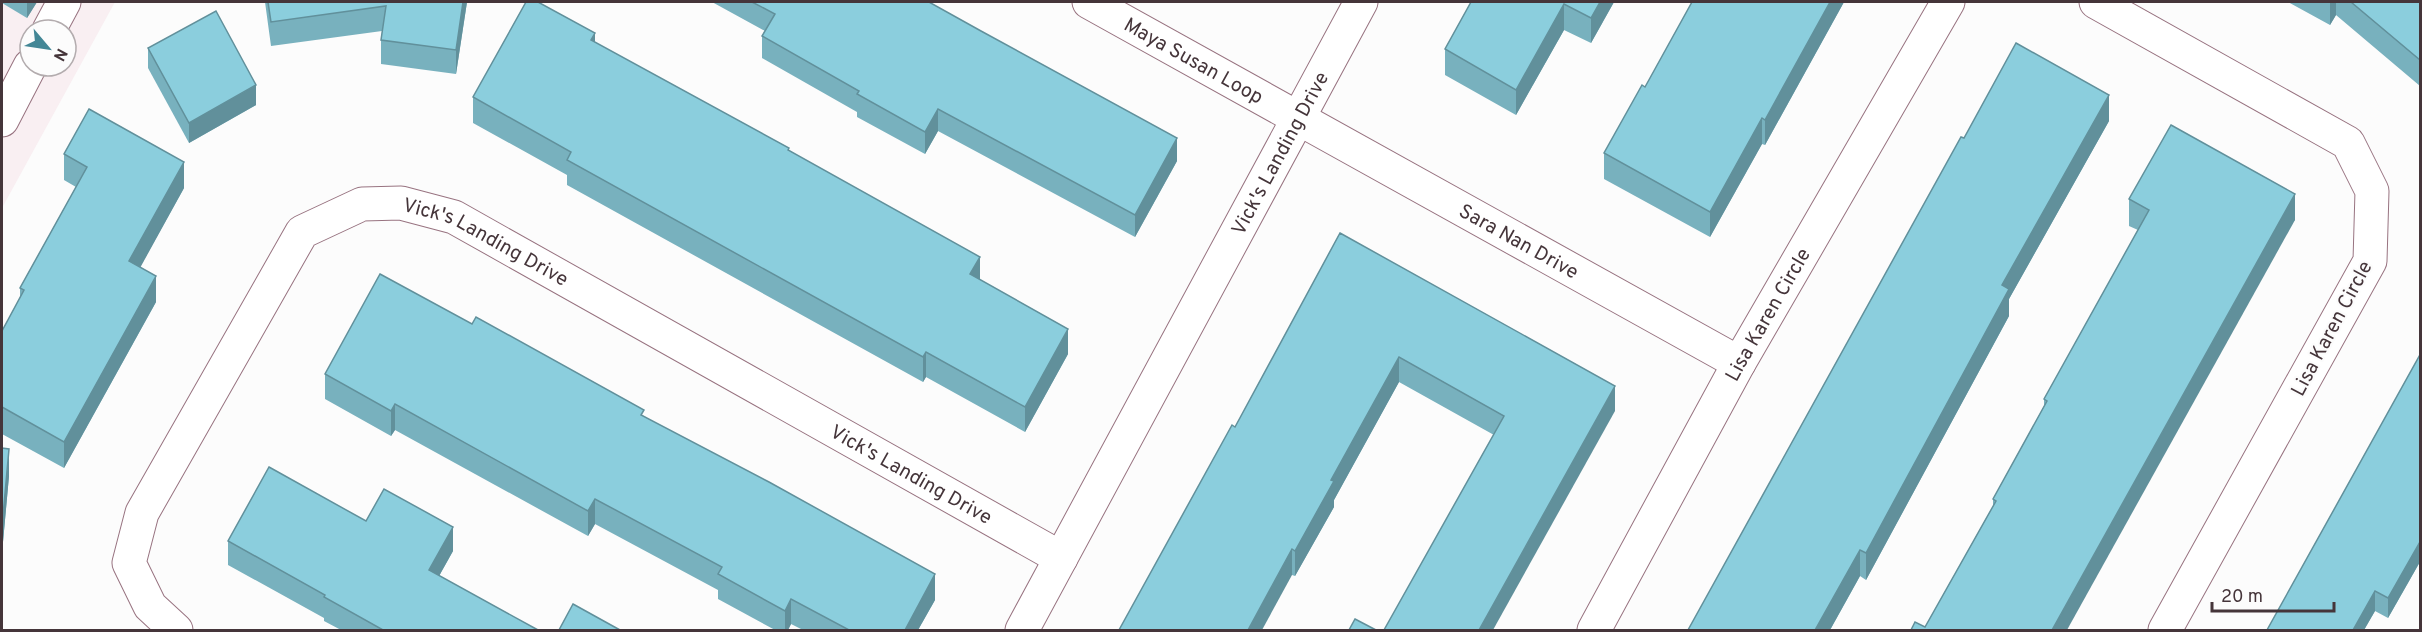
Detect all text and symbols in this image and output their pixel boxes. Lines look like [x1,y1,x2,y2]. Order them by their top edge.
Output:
street label: Maya Susan Loop [1119,13,1267,111]
north arrow [18,18,78,78]
text: N [48,44,71,64]
street label: Vick's Landing Drive [1227,68,1336,240]
street label: Vick's Landing Drive [400,193,572,294]
street label: Sara Nan Drive [1454,199,1583,286]
street label: Lisa Karen Circle [1720,244,1818,387]
street label: Lisa Karen Circle [2286,257,2379,401]
street label: Vick's Landing Drive [825,420,996,532]
scale bar [2212,575,2334,613]
text: 20 m [2221,586,2263,609]

